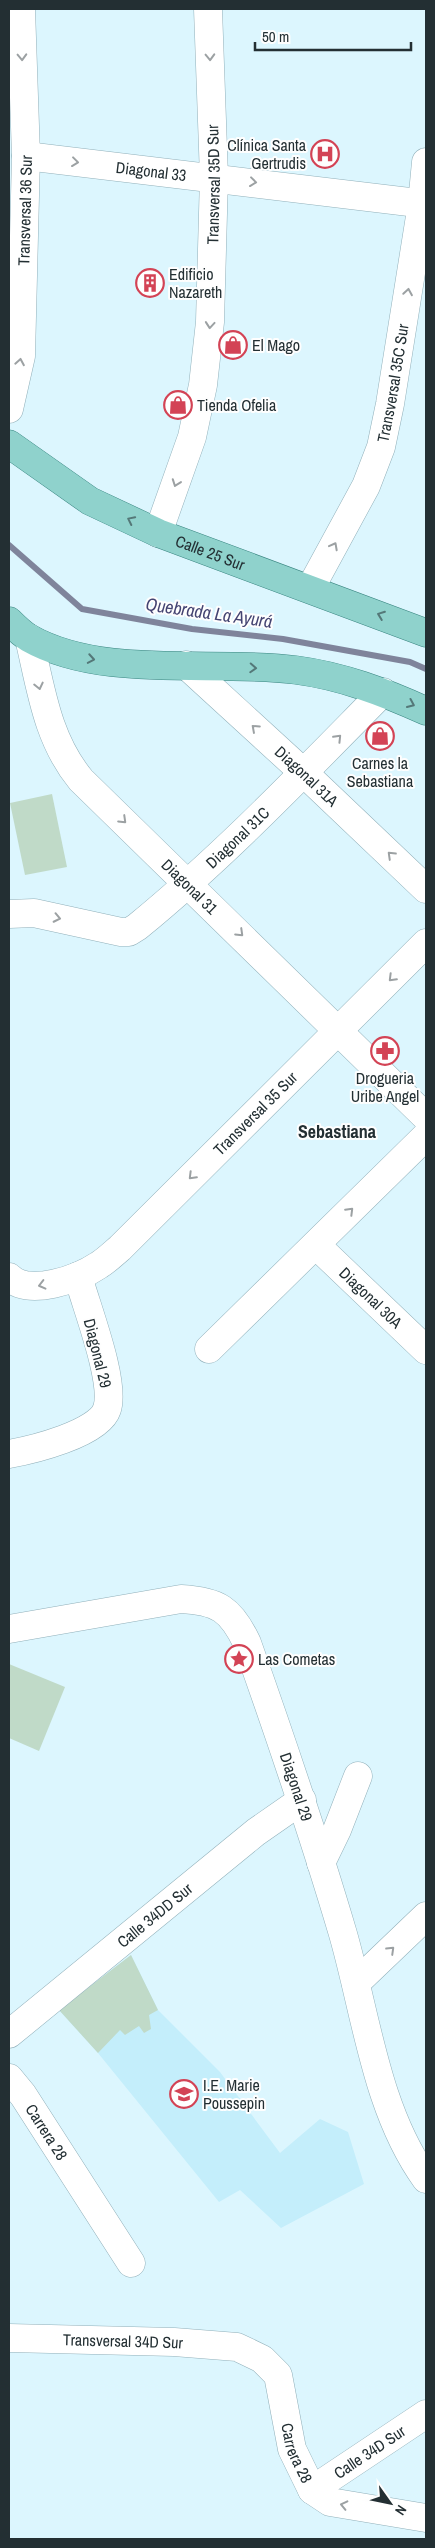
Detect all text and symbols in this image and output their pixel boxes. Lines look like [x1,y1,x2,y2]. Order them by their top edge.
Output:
scale bar [255,20,411,52]
text: 50 m [262,26,289,47]
one-way arrow [17,54,28,62]
one-way arrow [205,54,215,62]
street label: Transversal 35D Sur [201,123,225,245]
place label: Clínica Santa Gertrudis [227,134,307,174]
hospital icon: Clínica Santa Gertrudis [310,139,340,169]
street label: Transversal 36 Sur [12,154,37,266]
one-way arrow [71,156,79,167]
street label: Diagonal 33 [115,156,188,186]
one-way arrow [250,176,258,187]
place label: Edificio Nazareth [169,263,222,303]
building icon: Edificio Nazareth [135,268,165,298]
one-way arrow [403,287,413,296]
one-way arrow [204,321,215,329]
street label: Transversal 35C Sur [371,322,414,444]
shop icon: El Mago [218,330,248,360]
place label: El Mago [252,334,300,356]
one-way arrow [14,358,24,366]
shop icon: Tienda Ofelia [163,390,193,420]
place label: Tienda Ofelia [197,394,277,416]
one-way arrow [172,478,182,487]
one-way arrow [127,516,136,527]
street label: Calle 25 Sur [173,530,249,576]
one-way arrow [327,542,337,551]
water label: Quebrada La Ayurá [144,591,274,634]
one-way arrow [377,611,386,622]
one-way arrow [87,653,96,663]
one-way arrow [250,663,258,673]
one-way arrow [33,681,44,690]
one-way arrow [406,697,415,708]
shop icon: Carnes la Sebastiana [365,721,395,751]
one-way arrow [252,725,261,734]
one-way arrow [332,734,341,743]
street label: Diagonal 31A [270,741,344,811]
place label: Carnes la Sebastiana [347,752,414,792]
street label: Diagonal 31C [201,802,274,873]
one-way arrow [117,814,126,823]
one-way arrow [388,852,397,861]
street label: Diagonal 31 [157,854,223,919]
one-way arrow [52,912,61,923]
one-way arrow [234,927,243,936]
one-way arrow [388,972,397,981]
pharmacy icon: Drogueria Uribe Angel [370,1036,400,1066]
street label: Transversal 35 Sur [208,1066,302,1160]
place label: Drogueria Uribe Angel [351,1067,419,1107]
district label: Sebastiana [298,1119,377,1144]
one-way arrow [189,1170,198,1179]
one-way arrow [345,1208,354,1217]
street label: Diagonal 30A [335,1262,408,1333]
one-way arrow [38,1279,47,1290]
street label: Diagonal 29 [79,1316,117,1390]
place icon: Las Cometas [224,1644,254,1674]
place label: Las Cometas [258,1648,335,1670]
street label: Diagonal 29 [275,1750,318,1824]
street label: Calle 34DD Sur [112,1877,197,1952]
one-way arrow [386,1947,395,1956]
place label: I.E. Marie Poussepin [203,2074,265,2114]
school or university icon: I.E. Marie Poussepin [169,2079,199,2109]
street label: Carrera 28 [21,2100,73,2164]
street label: Transversal 34D Sur [63,2328,184,2354]
street label: Calle 34D Sur [329,2420,410,2484]
street label: Carrera 28 [276,2421,318,2487]
north arrow [365,2478,415,2528]
one-way arrow [339,2500,348,2511]
text: N [391,2502,411,2518]

